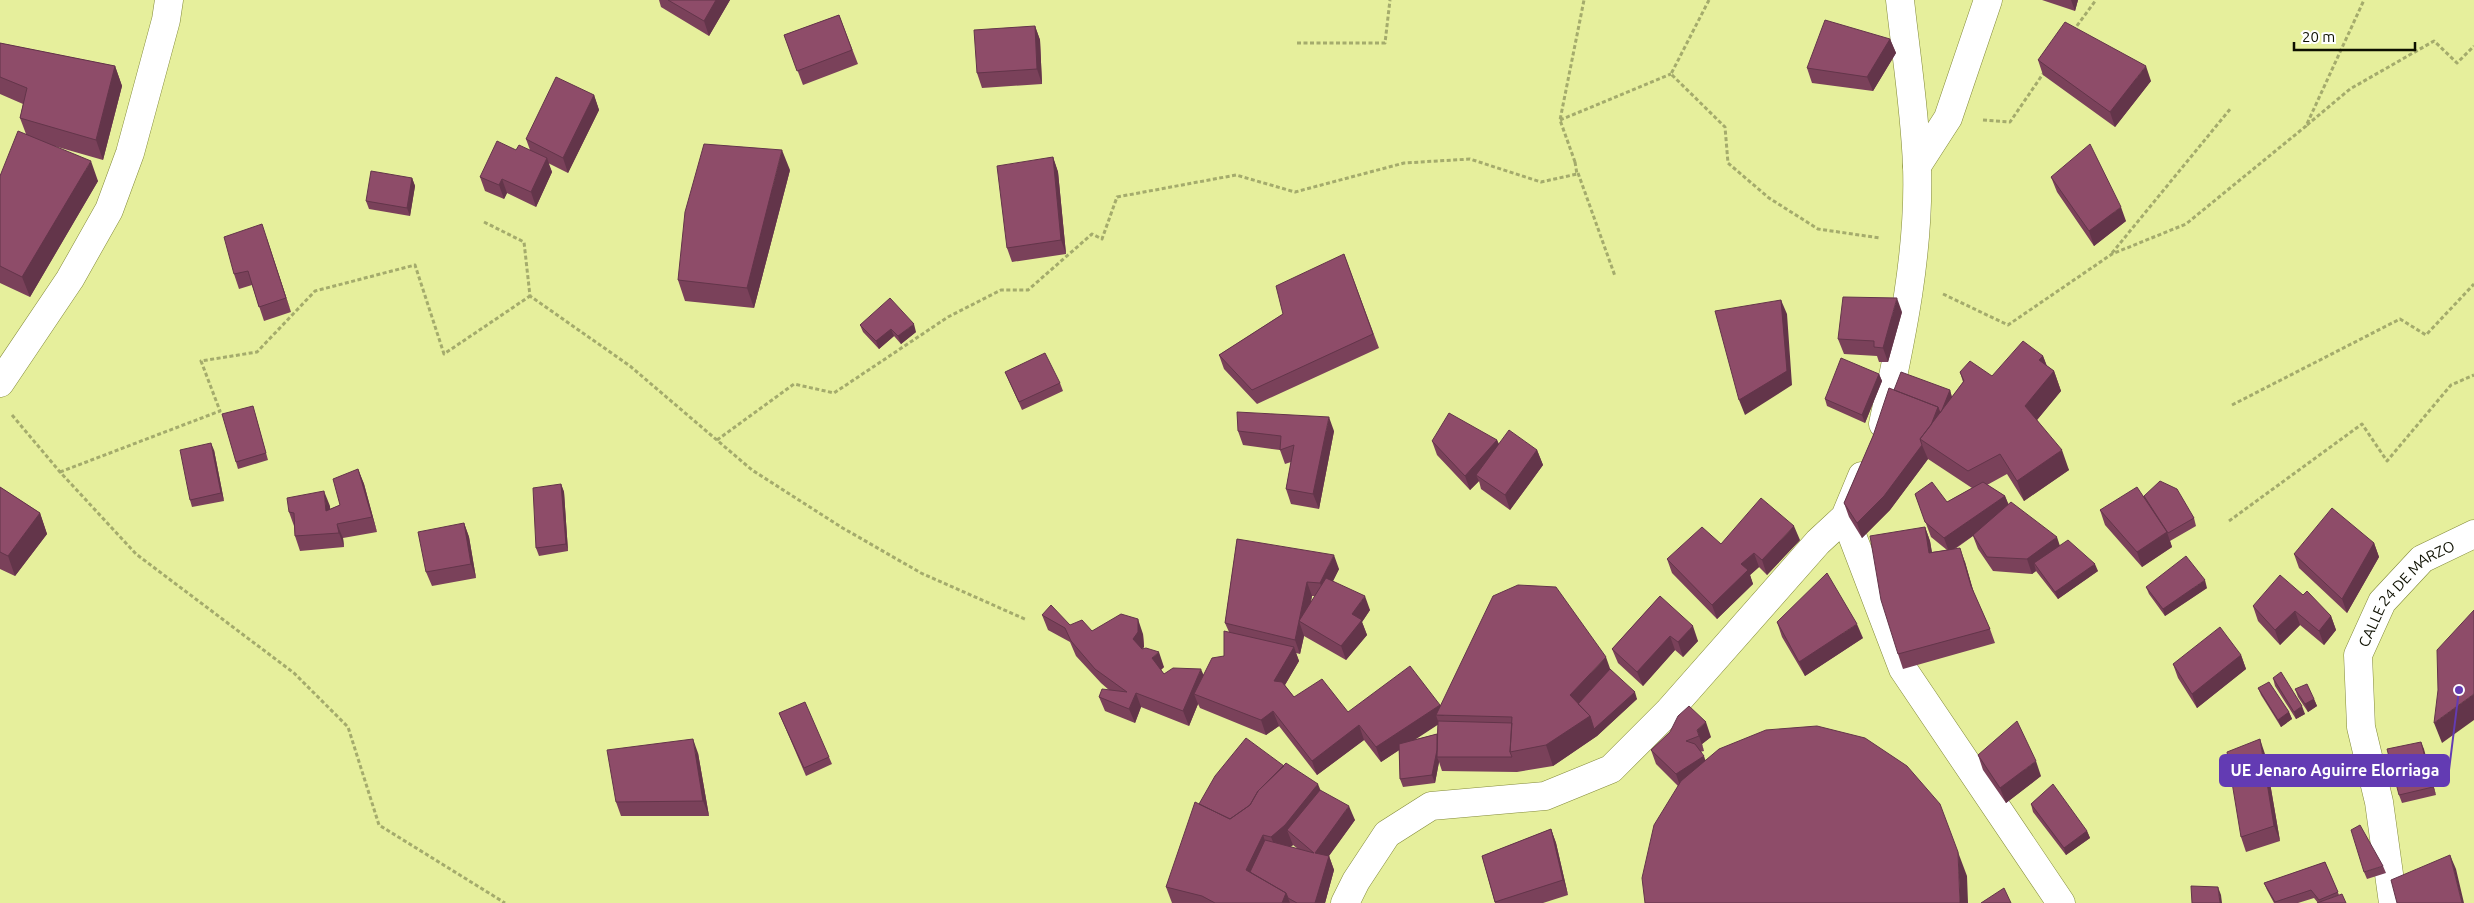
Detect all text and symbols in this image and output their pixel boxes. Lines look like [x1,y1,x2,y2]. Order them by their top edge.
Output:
scale bar [2294,20,2415,52]
text: 20 m [2302,28,2335,45]
street label: CALLE 24 DE MARZO [2354,536,2457,649]
callout: UE Jenaro Aguirre Elorriaga [2220,755,2449,786]
text: UE Jenaro Aguirre Elorriaga [2231,761,2439,779]

